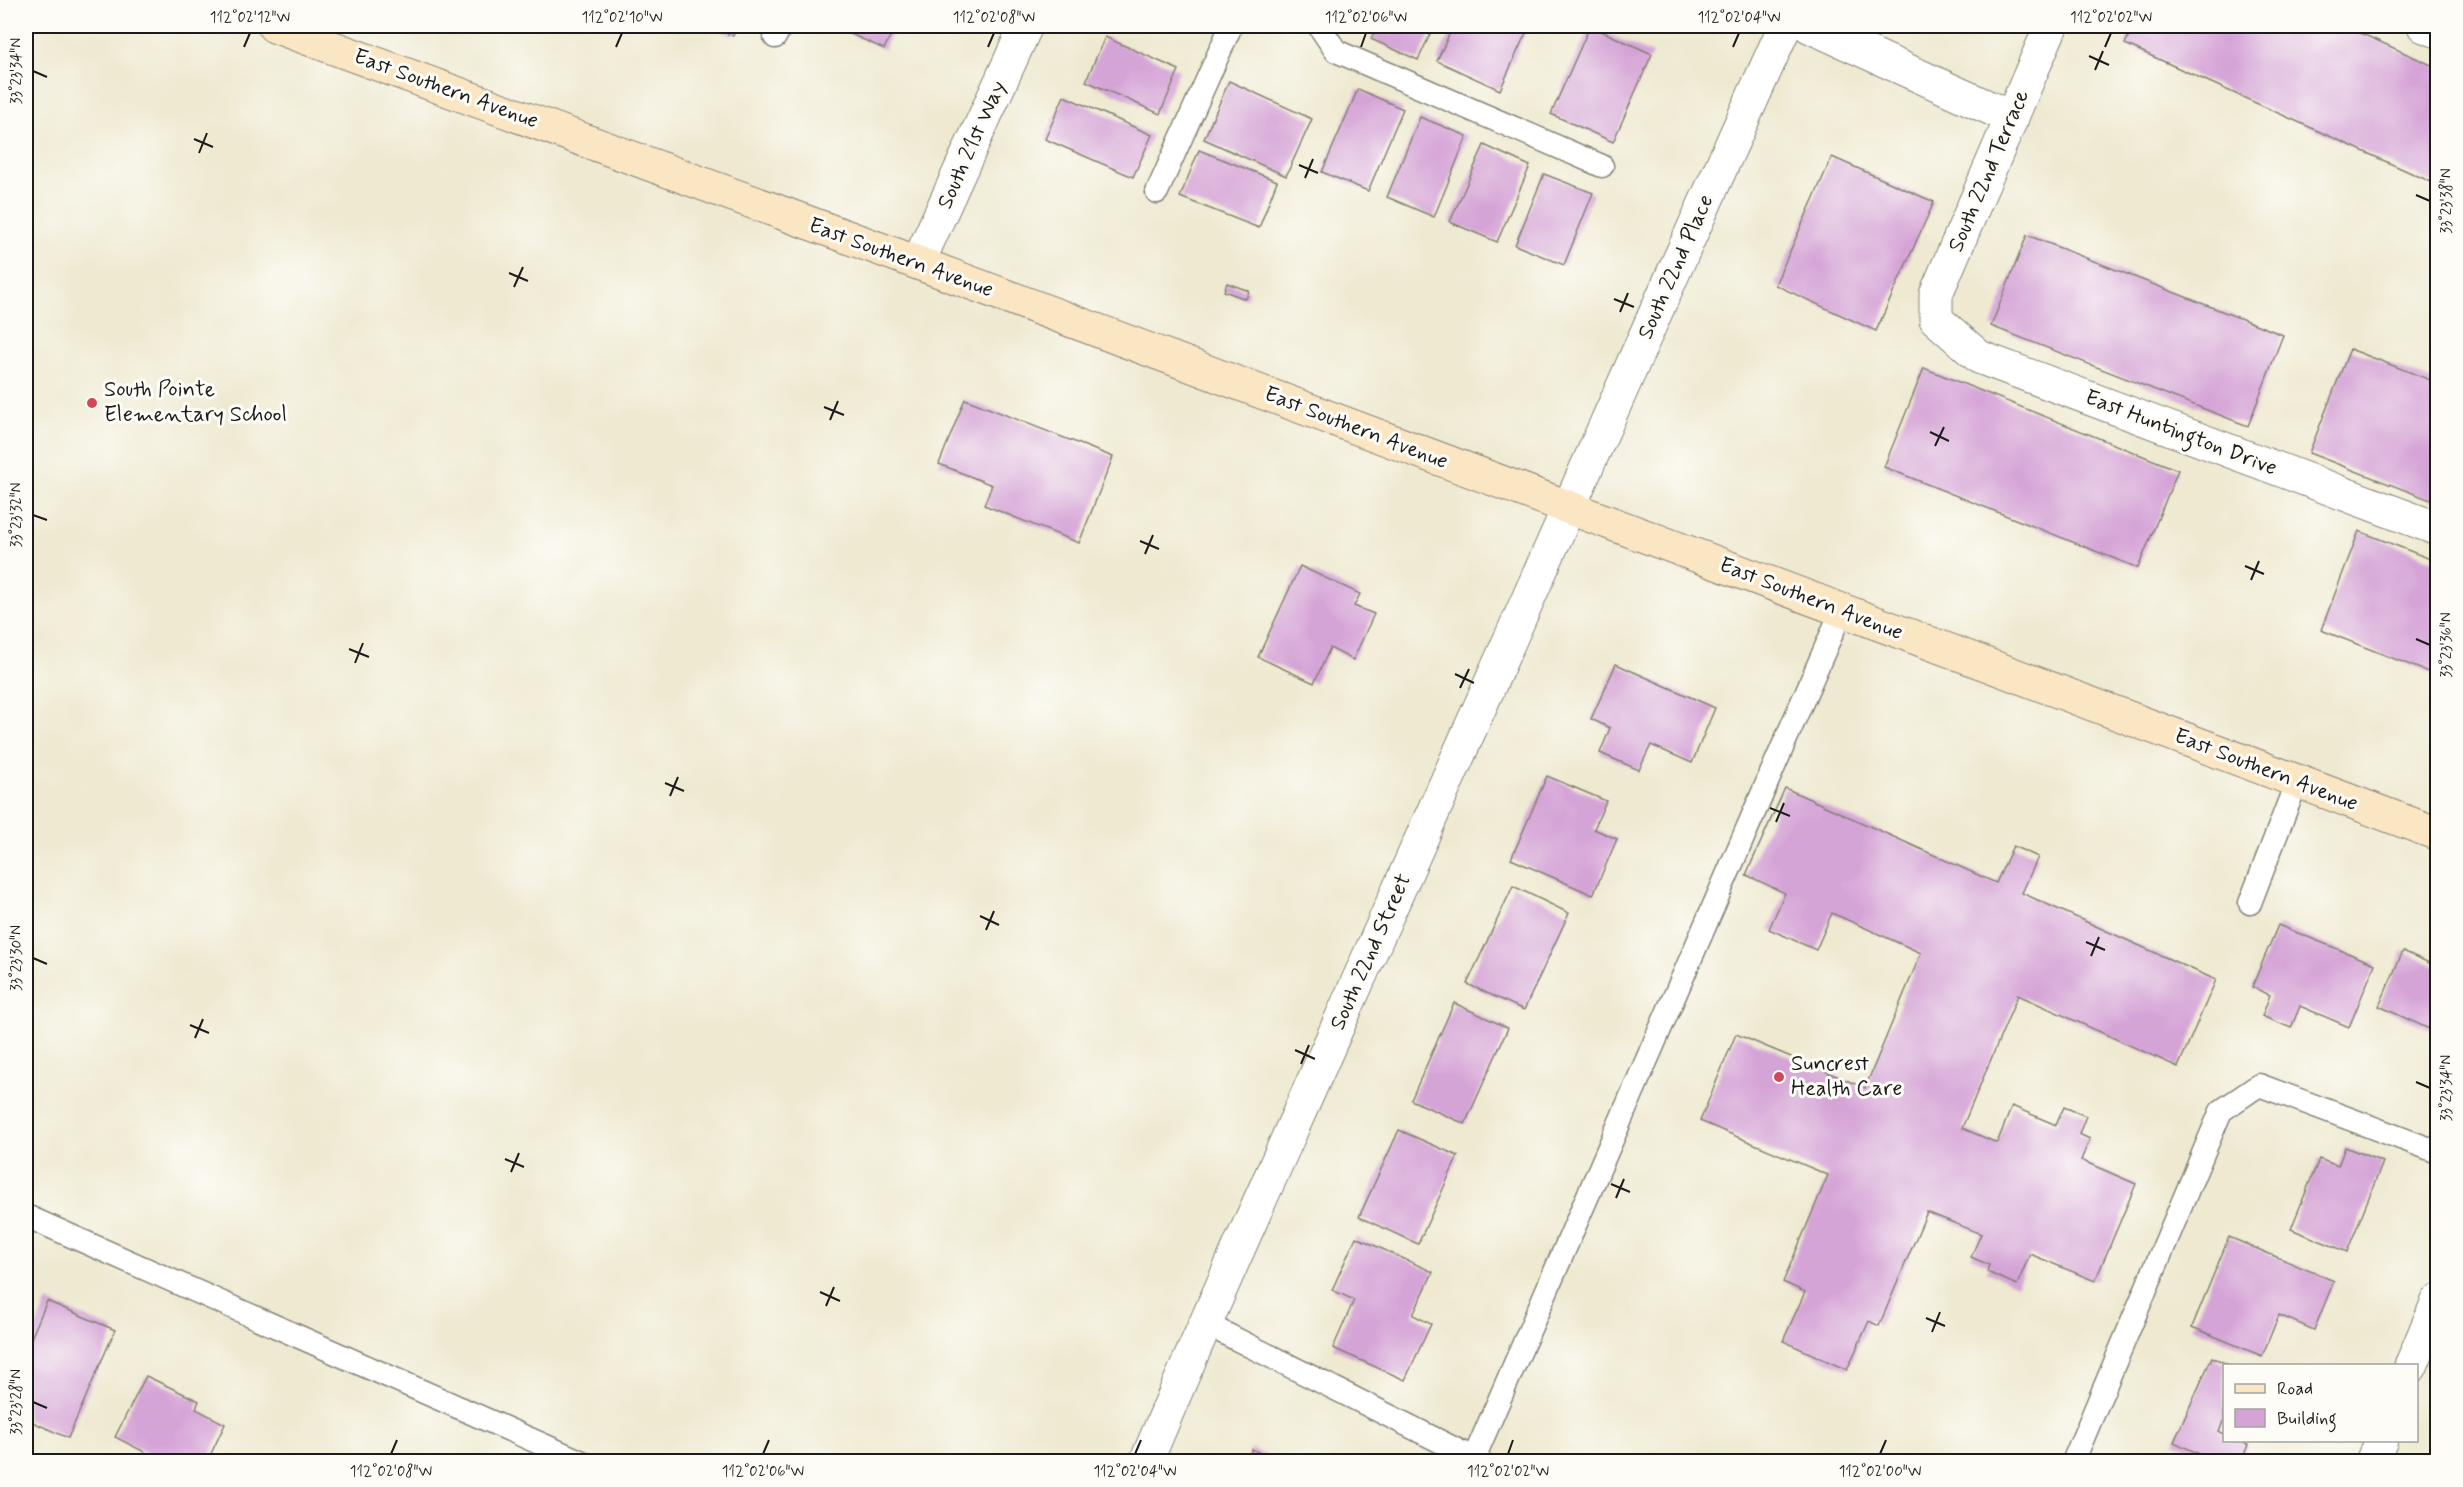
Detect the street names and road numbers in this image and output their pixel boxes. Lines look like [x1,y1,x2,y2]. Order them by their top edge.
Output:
street label: East Southern Avenue [350,43,542,135]
street label: South 21st Way [931,76,1013,214]
street label: South 22nd Terrace [1942,86,2036,256]
street label: South 22nd Place [1632,190,1720,344]
street label: East Southern Avenue [805,212,997,304]
street label: East Southern Avenue [1260,380,1452,476]
street label: East Huntington Drive [2080,383,2281,485]
street label: East Southern Avenue [1715,551,1907,647]
street label: East Southern Avenue [2170,722,2362,818]
street label: South 22nd Street [1324,869,1418,1035]

